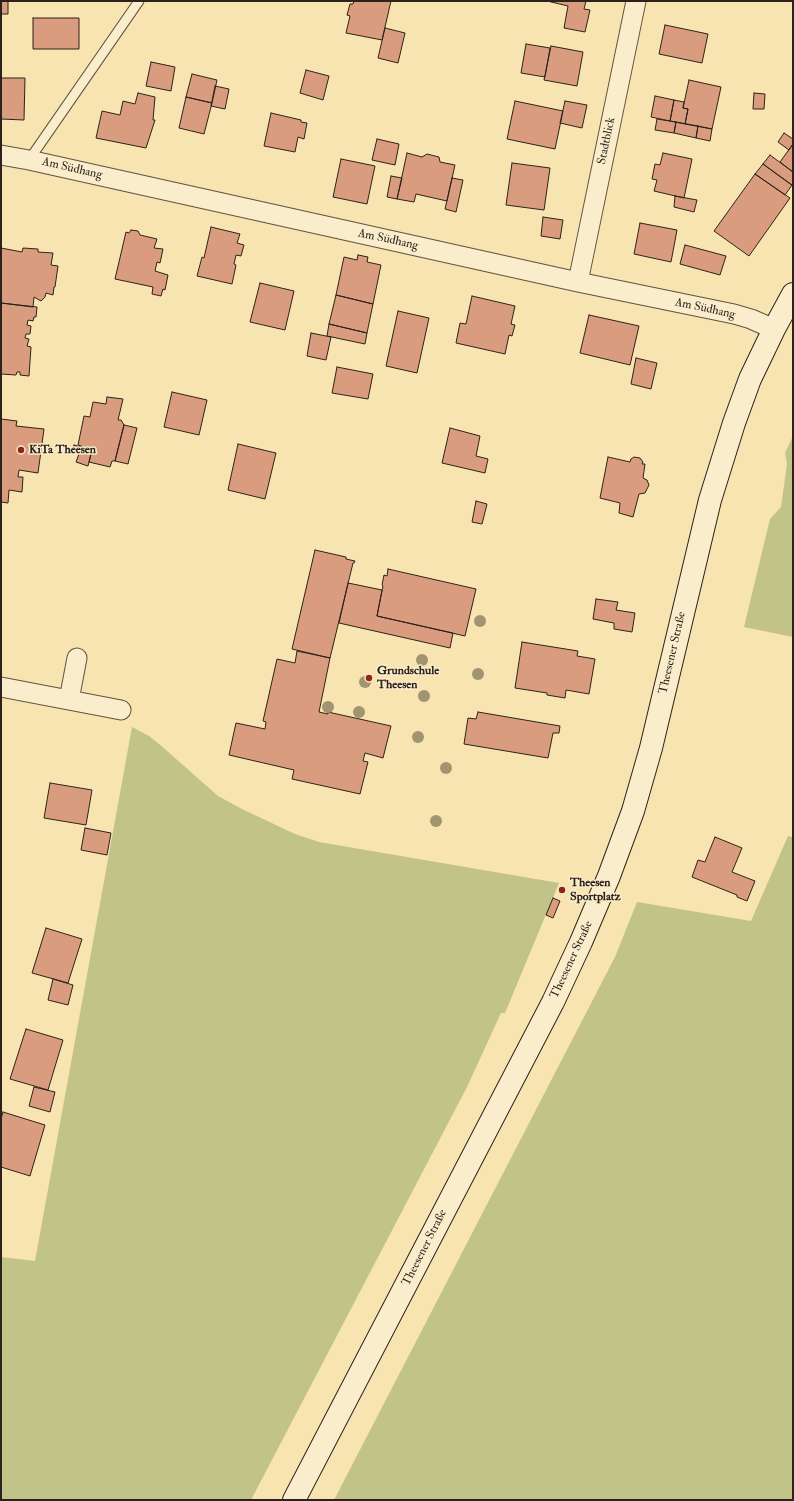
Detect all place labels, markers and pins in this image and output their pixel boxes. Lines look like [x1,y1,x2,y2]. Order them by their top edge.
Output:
place label: KiTa Theesen [29,443,96,457]
marker: KiTa Theesen [16,445,26,455]
place label: Grundschule Theesen [377,664,439,692]
marker: Grundschule Theesen [364,673,374,683]
place label: Theesen Sportplatz [570,876,621,904]
marker: Theesen Sportplatz [557,885,567,895]

